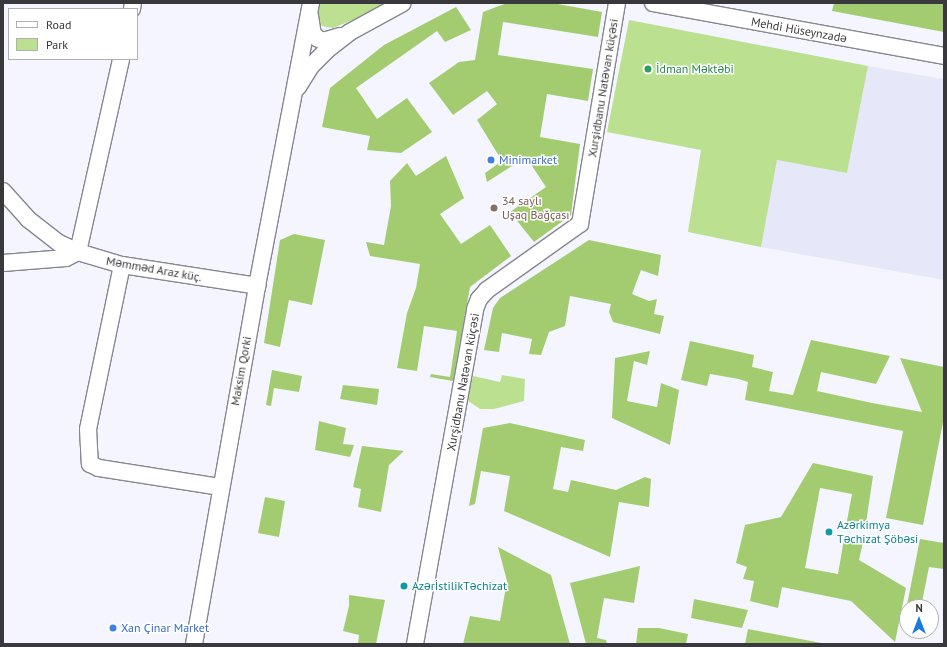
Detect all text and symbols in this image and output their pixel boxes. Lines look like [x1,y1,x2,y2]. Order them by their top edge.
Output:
legend [8,8,138,60]
street label: Mehdi Hüseynzadə [750,14,848,46]
text: Road [46,17,71,32]
street label: Xurşidbanu Natəvan küçəsi [585,18,621,158]
text: Park [46,37,68,52]
place label: İdman Məktəbi [656,62,734,76]
marker: İdman Məktəbi [643,64,653,74]
place label: Minimarket [499,153,557,167]
marker: Minimarket [486,155,496,165]
place label: 34 saylı Uşaq Bağçası [502,194,570,222]
marker: 34 saylı Uşaq Bağçası [489,203,499,213]
street label: Məmməd Araz küç. [105,253,203,285]
street label: Xurşidbanu Natəvan küçəsi [444,312,482,452]
street label: Maksim Qorki [228,335,254,407]
place label: Azərkimya Təchizat Şöbəsi [837,518,918,546]
marker: Azərkimya Təchizat Şöbəsi [824,527,834,537]
place label: AzərİstilikTəchizat [412,579,507,593]
marker: AzərİstilikTəchizat [399,581,409,591]
north arrow [899,599,939,639]
text: N [915,601,923,615]
place label: Xan Çinar Market [121,621,209,635]
marker: Xan Çinar Market [108,623,118,633]

